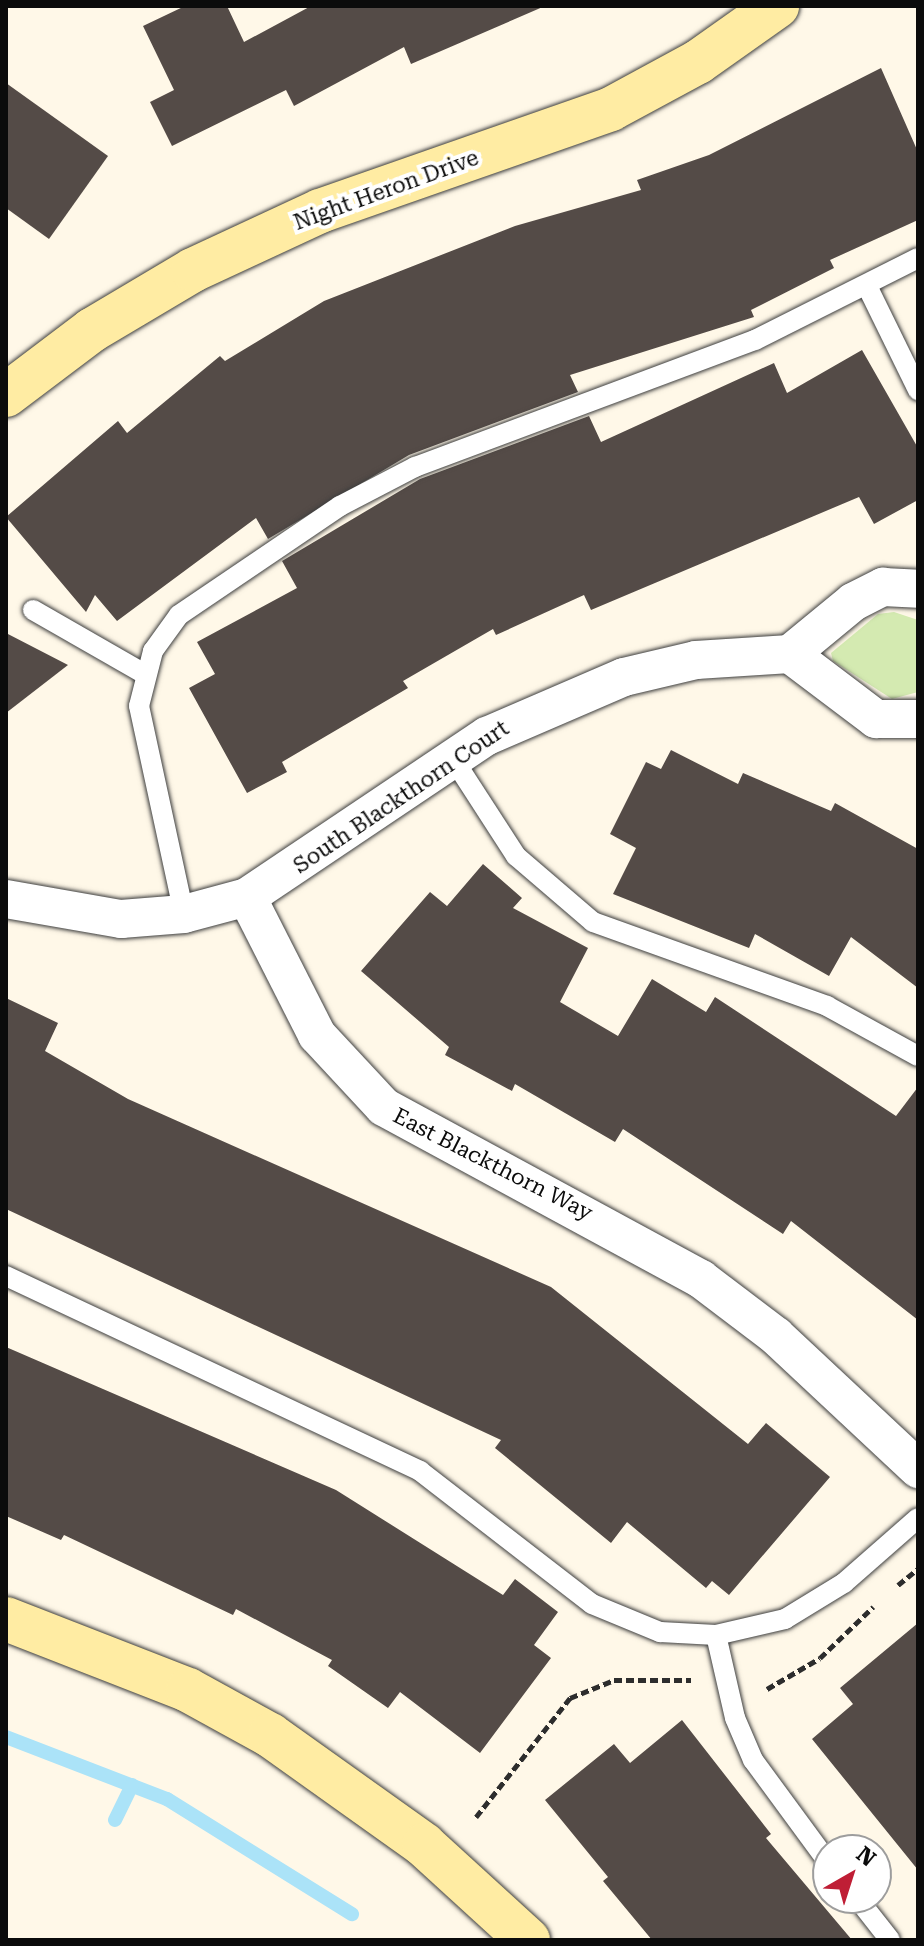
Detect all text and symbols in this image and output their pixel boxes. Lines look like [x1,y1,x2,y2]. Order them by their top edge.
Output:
street label: Night Heron Drive [290,144,482,236]
street label: South Blackthorn Court [288,715,514,879]
street label: East Blackthorn Way [389,1102,597,1226]
north arrow [812,1834,892,1914]
text: N [852,1841,881,1872]

